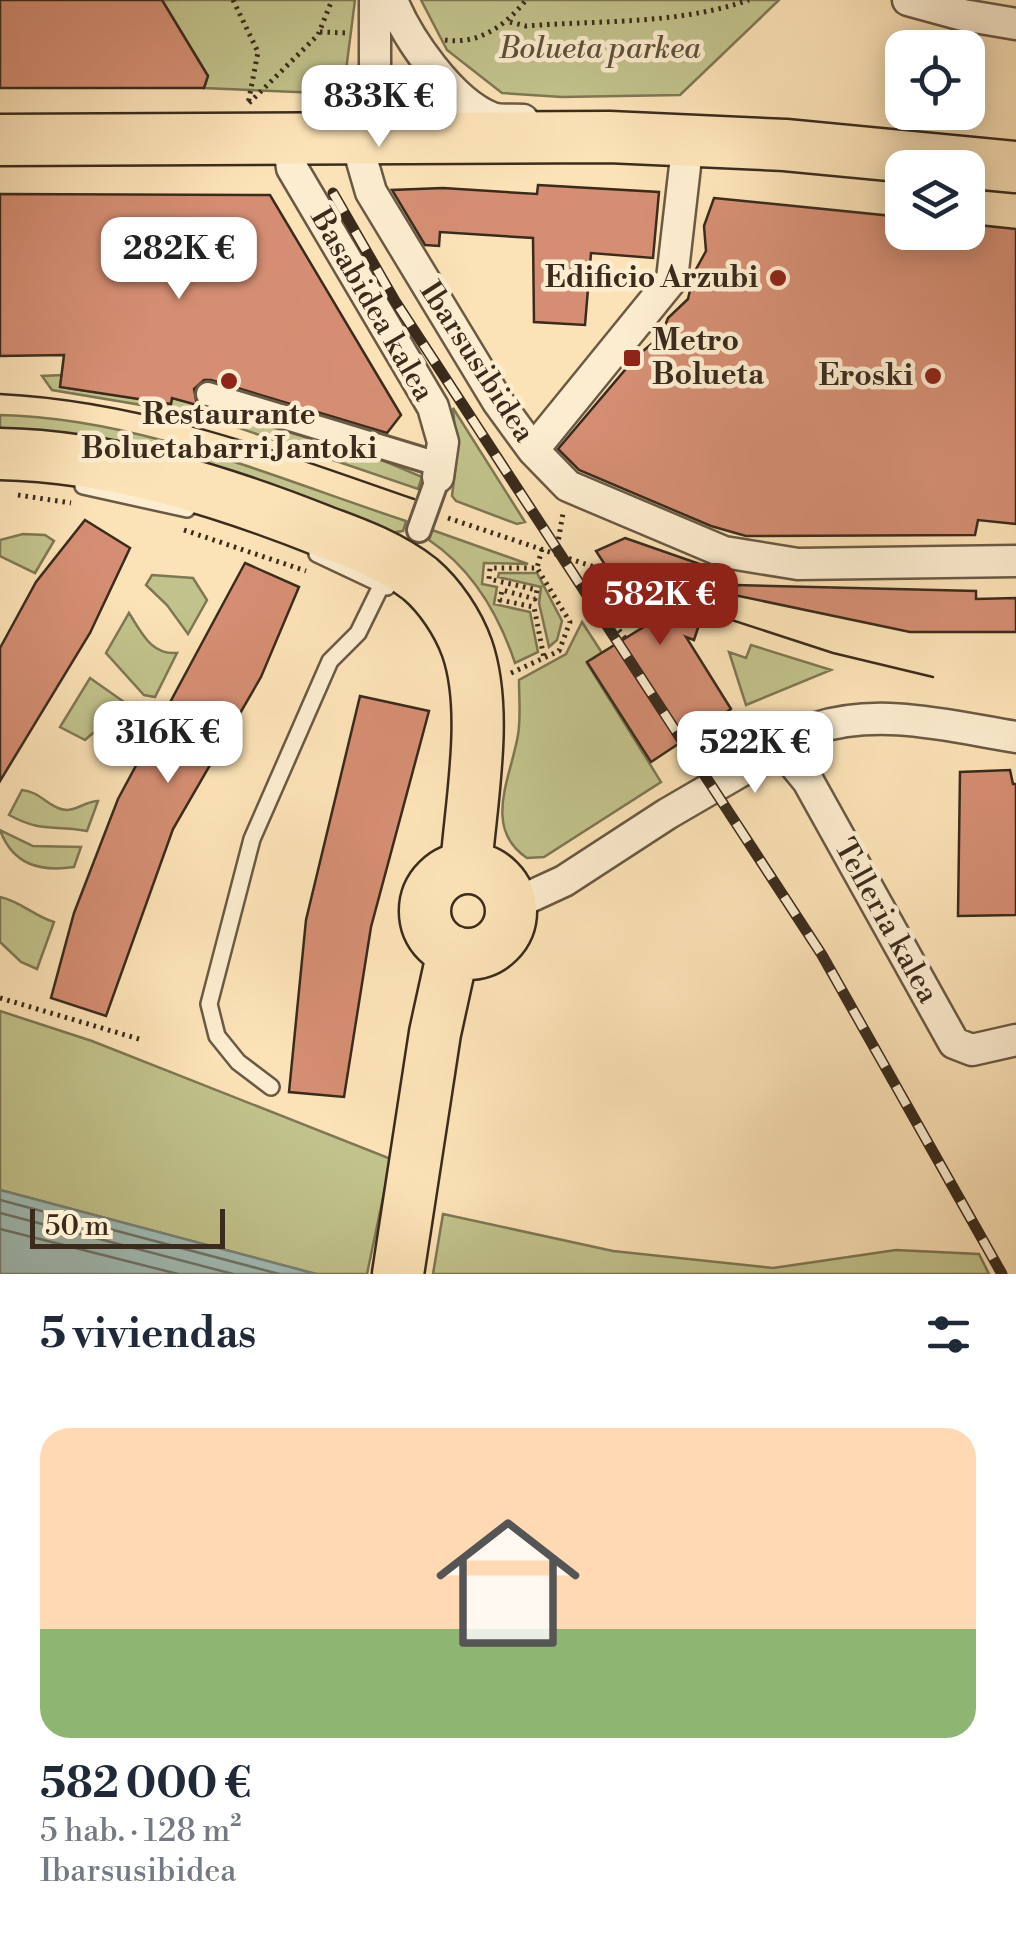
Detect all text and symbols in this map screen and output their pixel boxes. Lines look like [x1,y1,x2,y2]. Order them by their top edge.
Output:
park label: Bolueta parkea [498,30,701,68]
map controls [885,30,985,250]
button: locate [885,30,985,130]
pin: 833K € [298,65,460,150]
text: 833K € [324,77,434,117]
button: layers [885,150,985,250]
street label: Basabidea kalea [301,201,443,409]
pin: 282K € [98,217,260,302]
text: 282K € [123,229,235,269]
place label: Edificio Arzubi [545,259,758,297]
marker: Edificio Arzubi [767,267,789,289]
street label: Ibarsusibidea [411,274,544,450]
place label: Metro Bolueta [652,322,765,394]
marker: Metro Bolueta [621,347,643,369]
place label: Eroski [819,357,913,395]
marker: Eroski [922,365,944,387]
marker: Restaurante Boluetabarri Jantoki [218,370,240,392]
place label: Restaurante Boluetabarri Jantoki [81,396,377,468]
pin: 582K € [579,563,741,648]
text: 582K € [604,575,716,615]
pin: 316K € [87,701,249,786]
pin: 522K € [674,711,836,796]
text: 316K € [116,713,220,753]
text: 522K € [699,723,811,763]
street label: Telleria kalea [825,832,947,1011]
scale bar [30,1204,225,1248]
text: 50 m [45,1209,109,1244]
icon: filters [921,1307,976,1362]
text: 5 viviendas [40,1308,256,1361]
icon: home [418,1493,598,1673]
text: 582 000 € [40,1758,251,1811]
text: 5 hab. · 128 m² [40,1811,242,1851]
text: Ibarsusibidea [40,1851,237,1891]

